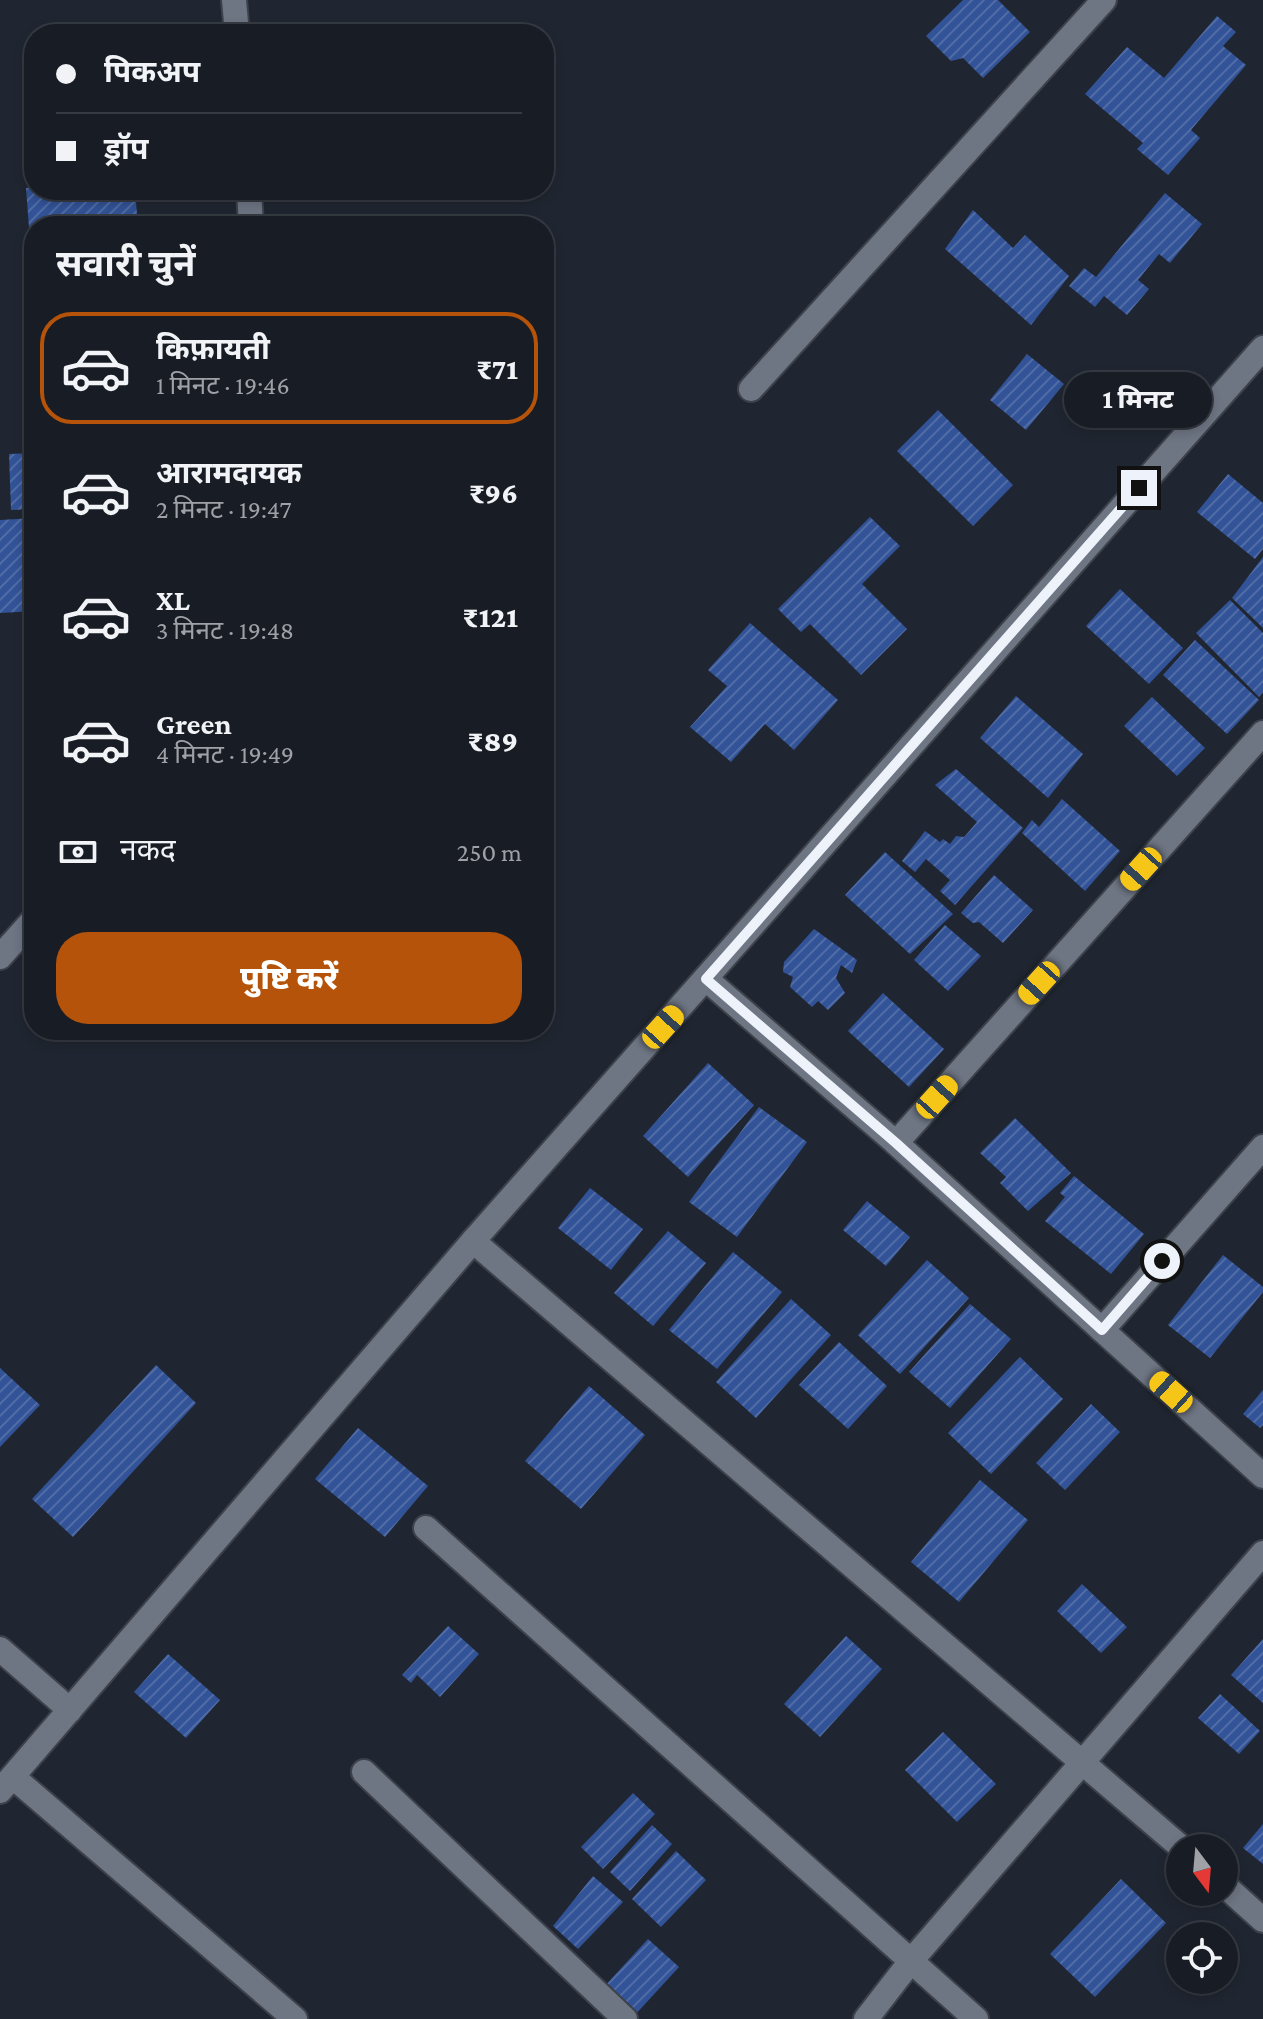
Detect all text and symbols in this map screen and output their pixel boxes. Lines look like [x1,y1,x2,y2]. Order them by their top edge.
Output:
text: पिकअप [104,55,200,88]
text: ड्रॉप [104,132,148,165]
text: सवारी चुनें [56,244,195,284]
icon: car [60,332,132,404]
text: किफ़ायती [156,332,270,365]
text: ₹71 [476,352,518,385]
text: 1 मिनट · 19:46 [156,371,290,400]
callout: 1 मिनट [1065,372,1213,428]
text: 1 मिनट [1102,385,1174,414]
icon: car [60,456,132,528]
text: आरामदायक [156,456,302,489]
route end [1121,470,1157,506]
text: ₹96 [469,476,518,509]
text: 2 मिनट · 19:47 [156,495,291,524]
icon: car [60,580,132,652]
text: XL [156,583,190,616]
text: ₹121 [463,600,518,633]
text: 3 मिनट · 19:48 [156,616,294,645]
icon: car [60,704,132,776]
text: Green [156,707,232,740]
text: ₹89 [468,724,518,757]
text: 4 मिनट · 19:49 [156,740,294,769]
icon: cash [56,830,100,874]
text: नकद [120,833,176,866]
text: 250 m [457,838,522,867]
car [1116,843,1166,895]
button: पुष्टि करें [56,932,522,1024]
car [1014,957,1064,1009]
car [638,1001,688,1053]
car [912,1071,962,1123]
route start [1144,1243,1180,1279]
car [1145,1367,1197,1417]
north arrow [1166,1834,1238,1906]
map controls [1166,1834,1238,1994]
button: locate [1166,1922,1238,1994]

